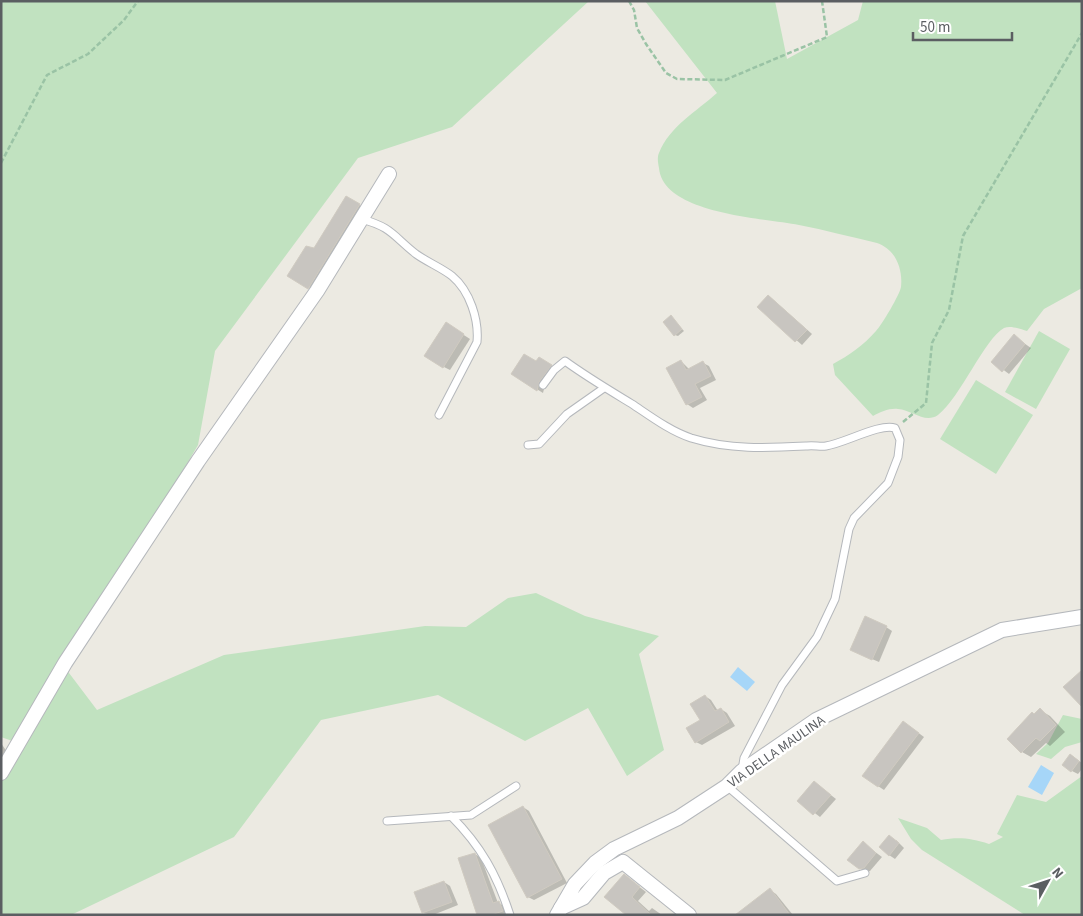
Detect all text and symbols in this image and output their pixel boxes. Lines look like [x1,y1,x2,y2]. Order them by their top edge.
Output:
scale bar [913,10,1012,42]
text: 50 m [920,17,950,38]
street label: VIA DELLA MAULINA [724,710,830,793]
north arrow [1023,856,1073,906]
text: N [1047,863,1068,883]

